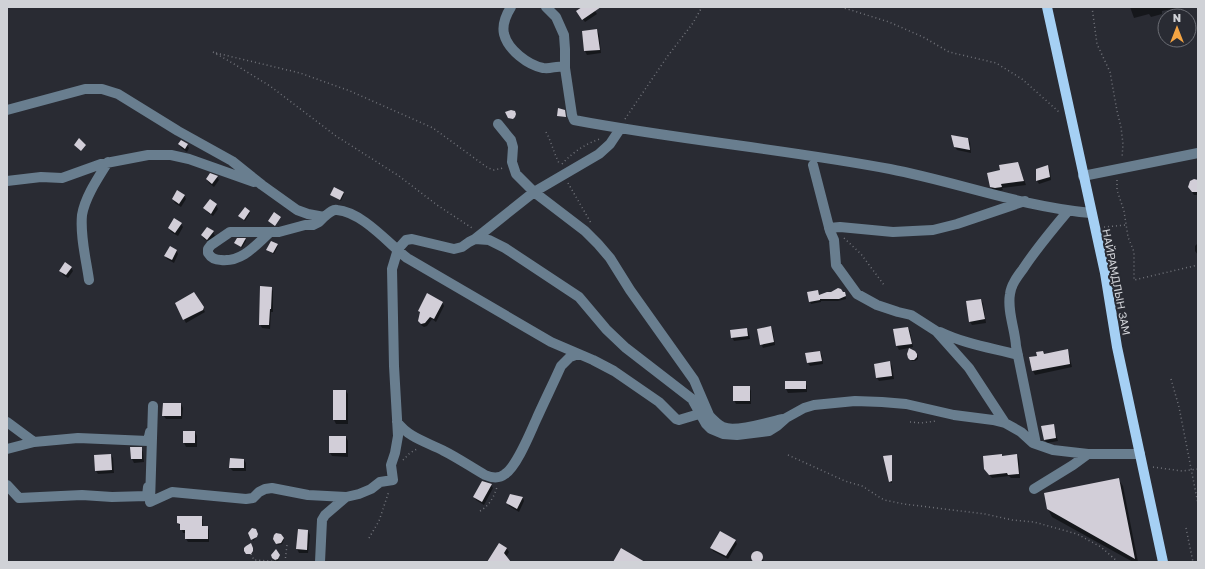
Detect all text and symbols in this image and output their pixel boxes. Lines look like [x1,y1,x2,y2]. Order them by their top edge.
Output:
north arrow [1157,8,1197,48]
text: N [1173,11,1181,24]
street label: НАЙРАМДЛЫН ЗАМ [1100,228,1134,336]

